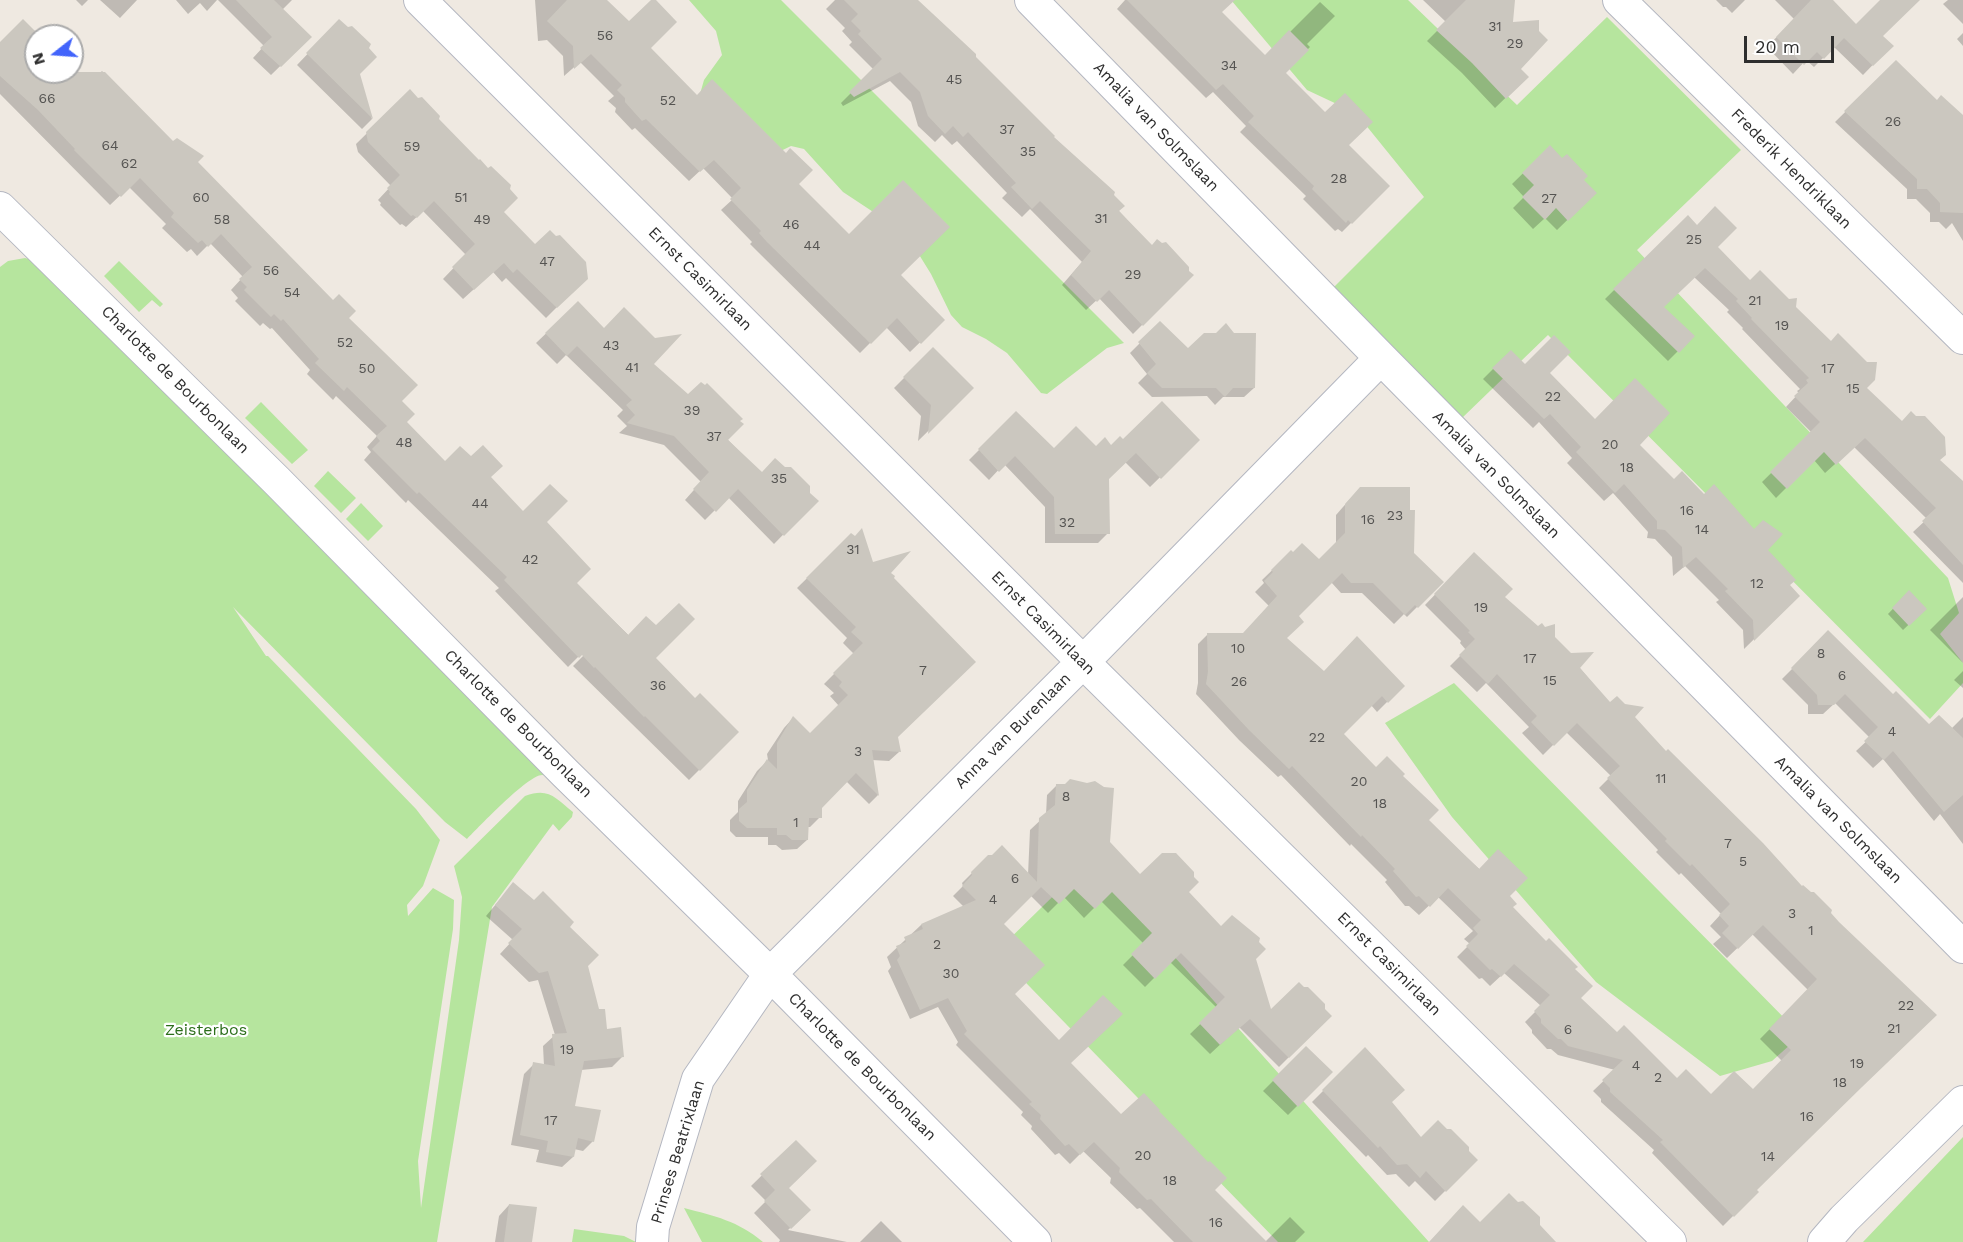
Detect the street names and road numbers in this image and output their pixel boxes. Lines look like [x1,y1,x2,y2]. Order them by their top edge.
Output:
street label: Amalia van Solmslaan [1089,58,1223,196]
street label: Frederik Hendriklaan [1727,105,1855,233]
street label: Ernst Casimirlaan [644,223,756,335]
street label: Charlotte de Bourbonlaan [97,302,253,458]
street label: Amalia van Solmslaan [1428,407,1564,543]
street label: Ernst Casimirlaan [987,567,1099,679]
street label: Charlotte de Bourbonlaan [440,646,596,802]
street label: Anna van Burenlaan [951,669,1075,793]
street label: Amalia van Solmslaan [1770,752,1906,888]
street label: Ernst Casimirlaan [1333,908,1445,1020]
street label: Charlotte de Bourbonlaan [784,989,940,1145]
street label: Prinses Beatrixlaan [647,1078,709,1226]

